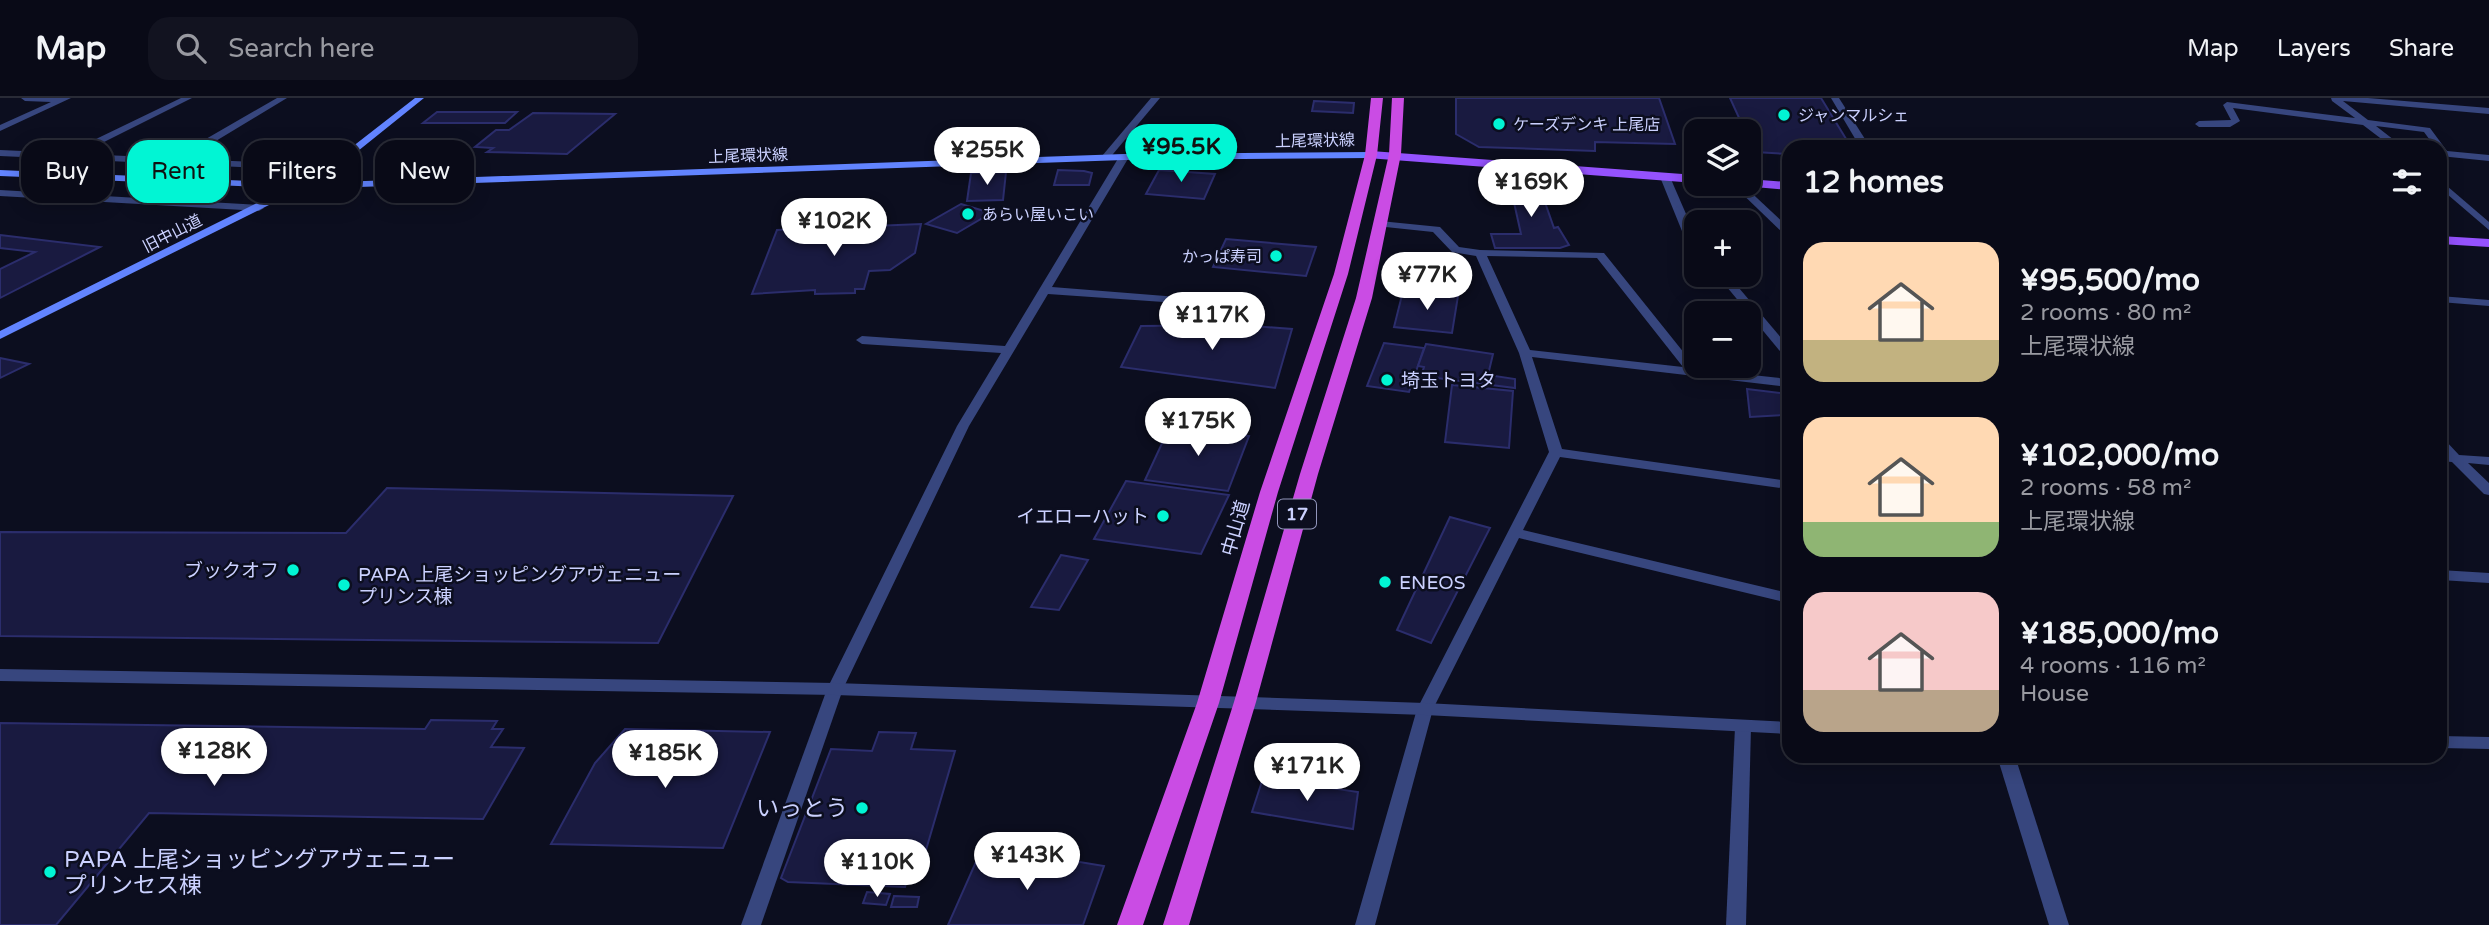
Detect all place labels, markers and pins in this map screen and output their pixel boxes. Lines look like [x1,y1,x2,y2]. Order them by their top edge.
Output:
place label: ジャンマルシェ [1798,106,1909,126]
marker: ジャンマルシェ [1776,107,1792,123]
place label: ケーズデンキ 上尾店 [1513,115,1660,135]
marker: ケーズデンキ 上尾店 [1491,116,1507,132]
pin: ¥95.5K [1124,125,1238,184]
pin: ¥255K [938,127,1036,187]
pin: ¥169K [1482,159,1580,219]
pin: ¥102K [785,198,883,258]
place label: あらい屋いこい [982,205,1094,225]
marker: あらい屋いこい [960,206,976,222]
place label: かっぱ寿司 [1182,247,1262,267]
marker: かっぱ寿司 [1268,248,1284,264]
pin: ¥77K [1386,252,1468,312]
pin: ¥117K [1163,292,1261,352]
place label: 埼玉トヨタ [1401,370,1496,392]
marker: 埼玉トヨタ [1379,372,1395,388]
pin: ¥175K [1149,398,1247,458]
place label: イエローハット [1017,506,1149,528]
marker: イエローハット [1155,508,1171,524]
place label: ブックオフ [184,560,279,582]
marker: ブックオフ [285,562,301,578]
place label: PAPA 上尾ショッピングアヴェニュー プリンス棟 [358,564,681,608]
place label: ENEOS [1399,572,1466,594]
marker: ENEOS [1377,574,1393,590]
marker: PAPA 上尾ショッピングアヴェニュー プリンス棟 [336,577,352,593]
pin: ¥128K [165,728,263,788]
pin: ¥185K [616,730,714,790]
pin: ¥171K [1258,744,1356,803]
place label: いっとう [756,795,848,823]
marker: いっとう [854,800,870,816]
pin: ¥143K [978,832,1076,892]
pin: ¥110K [828,840,926,899]
place label: PAPA 上尾ショッピングアヴェニュー プリンセス棟 [64,846,455,900]
marker: PAPA 上尾ショッピングアヴェニュー プリンセス棟 [42,864,58,880]

